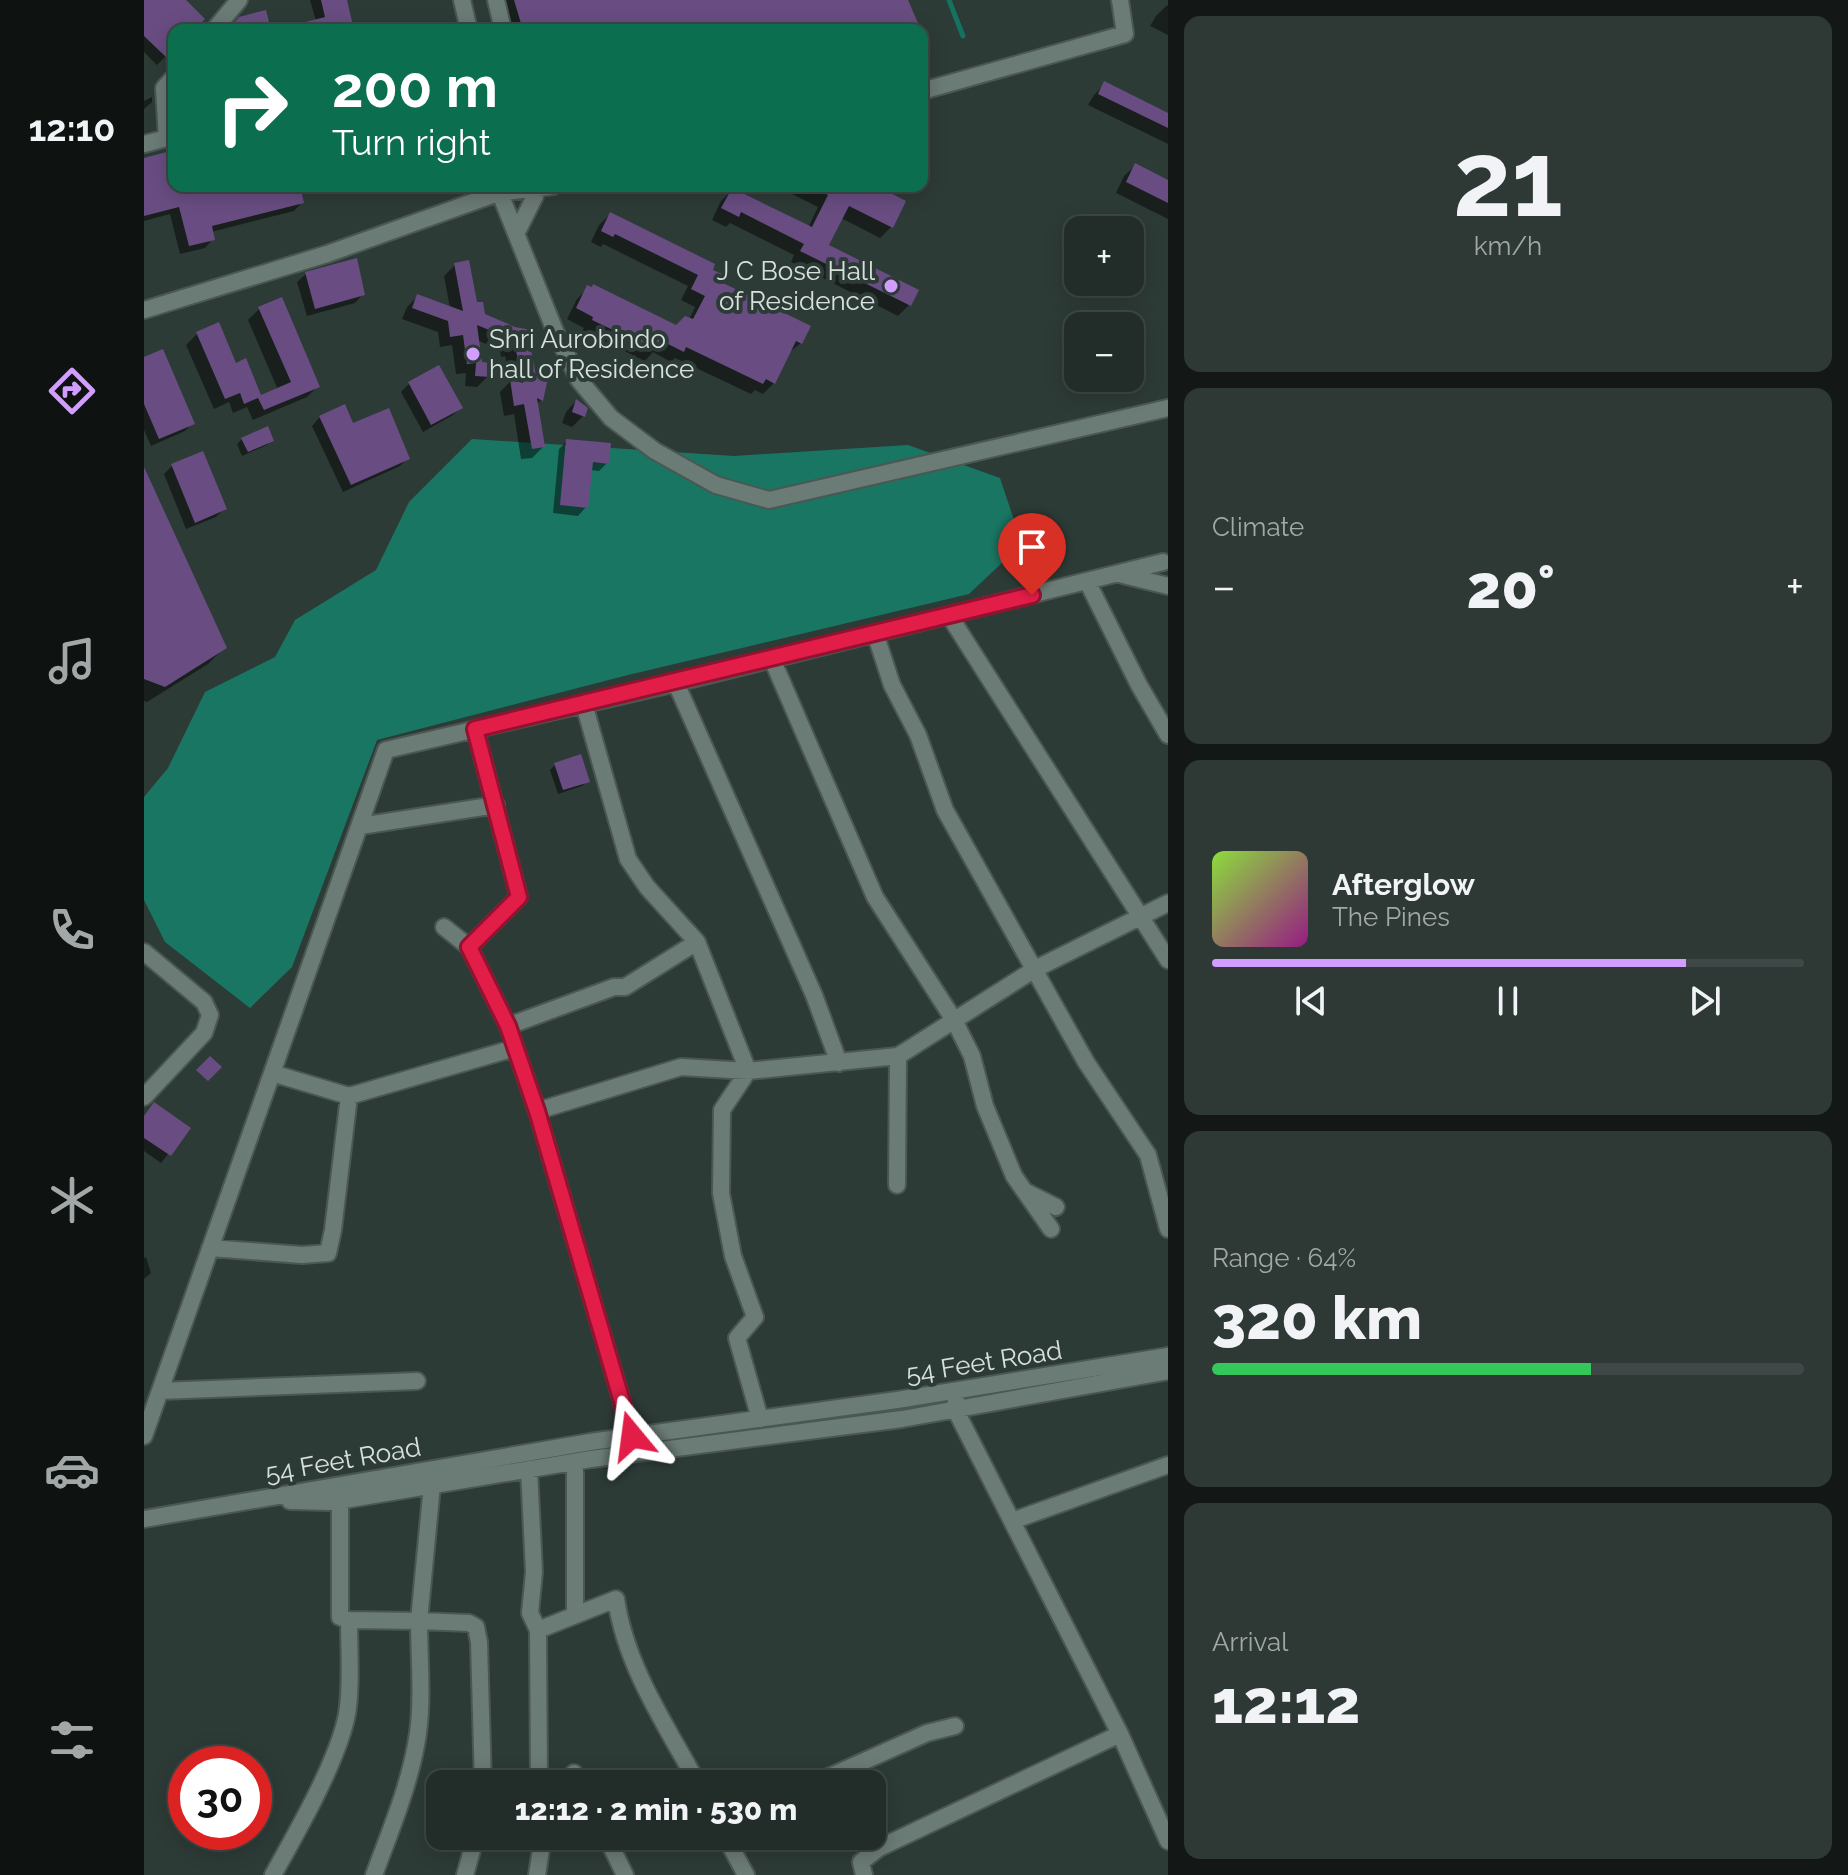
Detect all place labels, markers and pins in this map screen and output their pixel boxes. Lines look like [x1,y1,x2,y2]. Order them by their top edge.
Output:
place label: J C Bose Hall of Residence [717,256,876,316]
marker: J C Bose Hall of Residence [882,277,900,295]
place label: Shri Aurobindo hall of Residence [489,324,694,384]
marker: Shri Aurobindo hall of Residence [464,345,482,363]
pin [998,513,1066,595]

